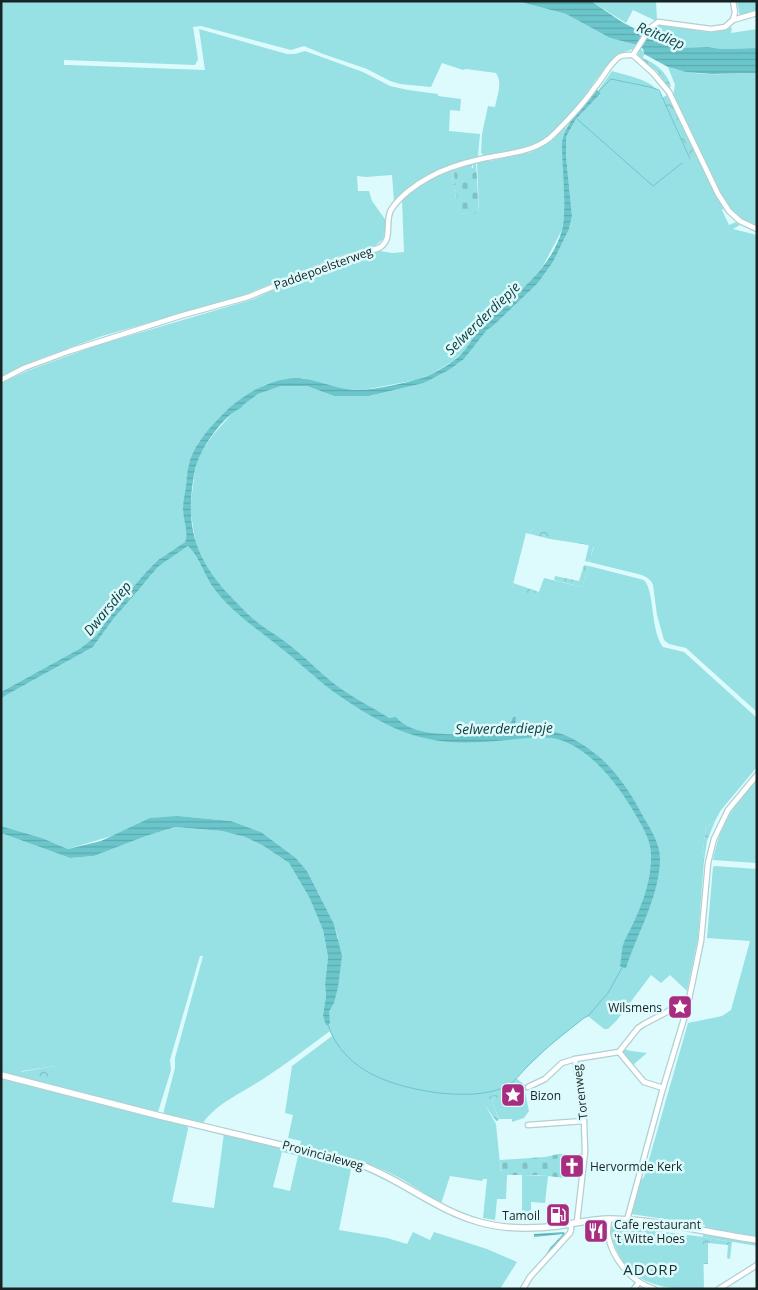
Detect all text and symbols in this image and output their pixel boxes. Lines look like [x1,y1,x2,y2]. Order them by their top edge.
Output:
water label: Reitdiep [634,17,688,53]
street label: Paddepoelsterweg [271,242,375,294]
water label: Selwerderdiepje [440,277,524,359]
water label: Dwarsdiep [79,577,135,639]
water label: Selwerderdiepje [455,718,553,738]
place icon: Wilsmens [667,994,693,1020]
place label: Wilsmens [608,999,662,1016]
street label: Torenweg [568,1063,592,1121]
place icon: Bizon [500,1082,526,1108]
place label: Bizon [530,1087,561,1104]
street label: Provincialeweg [280,1136,366,1174]
church icon: Hervormde Kerk [559,1153,585,1179]
place label: Hervormde Kerk [590,1158,683,1175]
fuel station icon: Tamoil [545,1202,571,1228]
place label: Tamoil [502,1207,540,1224]
place label: Cafe restaurant 't Witte Hoes [614,1216,701,1247]
restaurant icon: Cafe restaurant 't Witte Hoes [583,1218,609,1244]
district label: ADORP [623,1259,679,1279]

